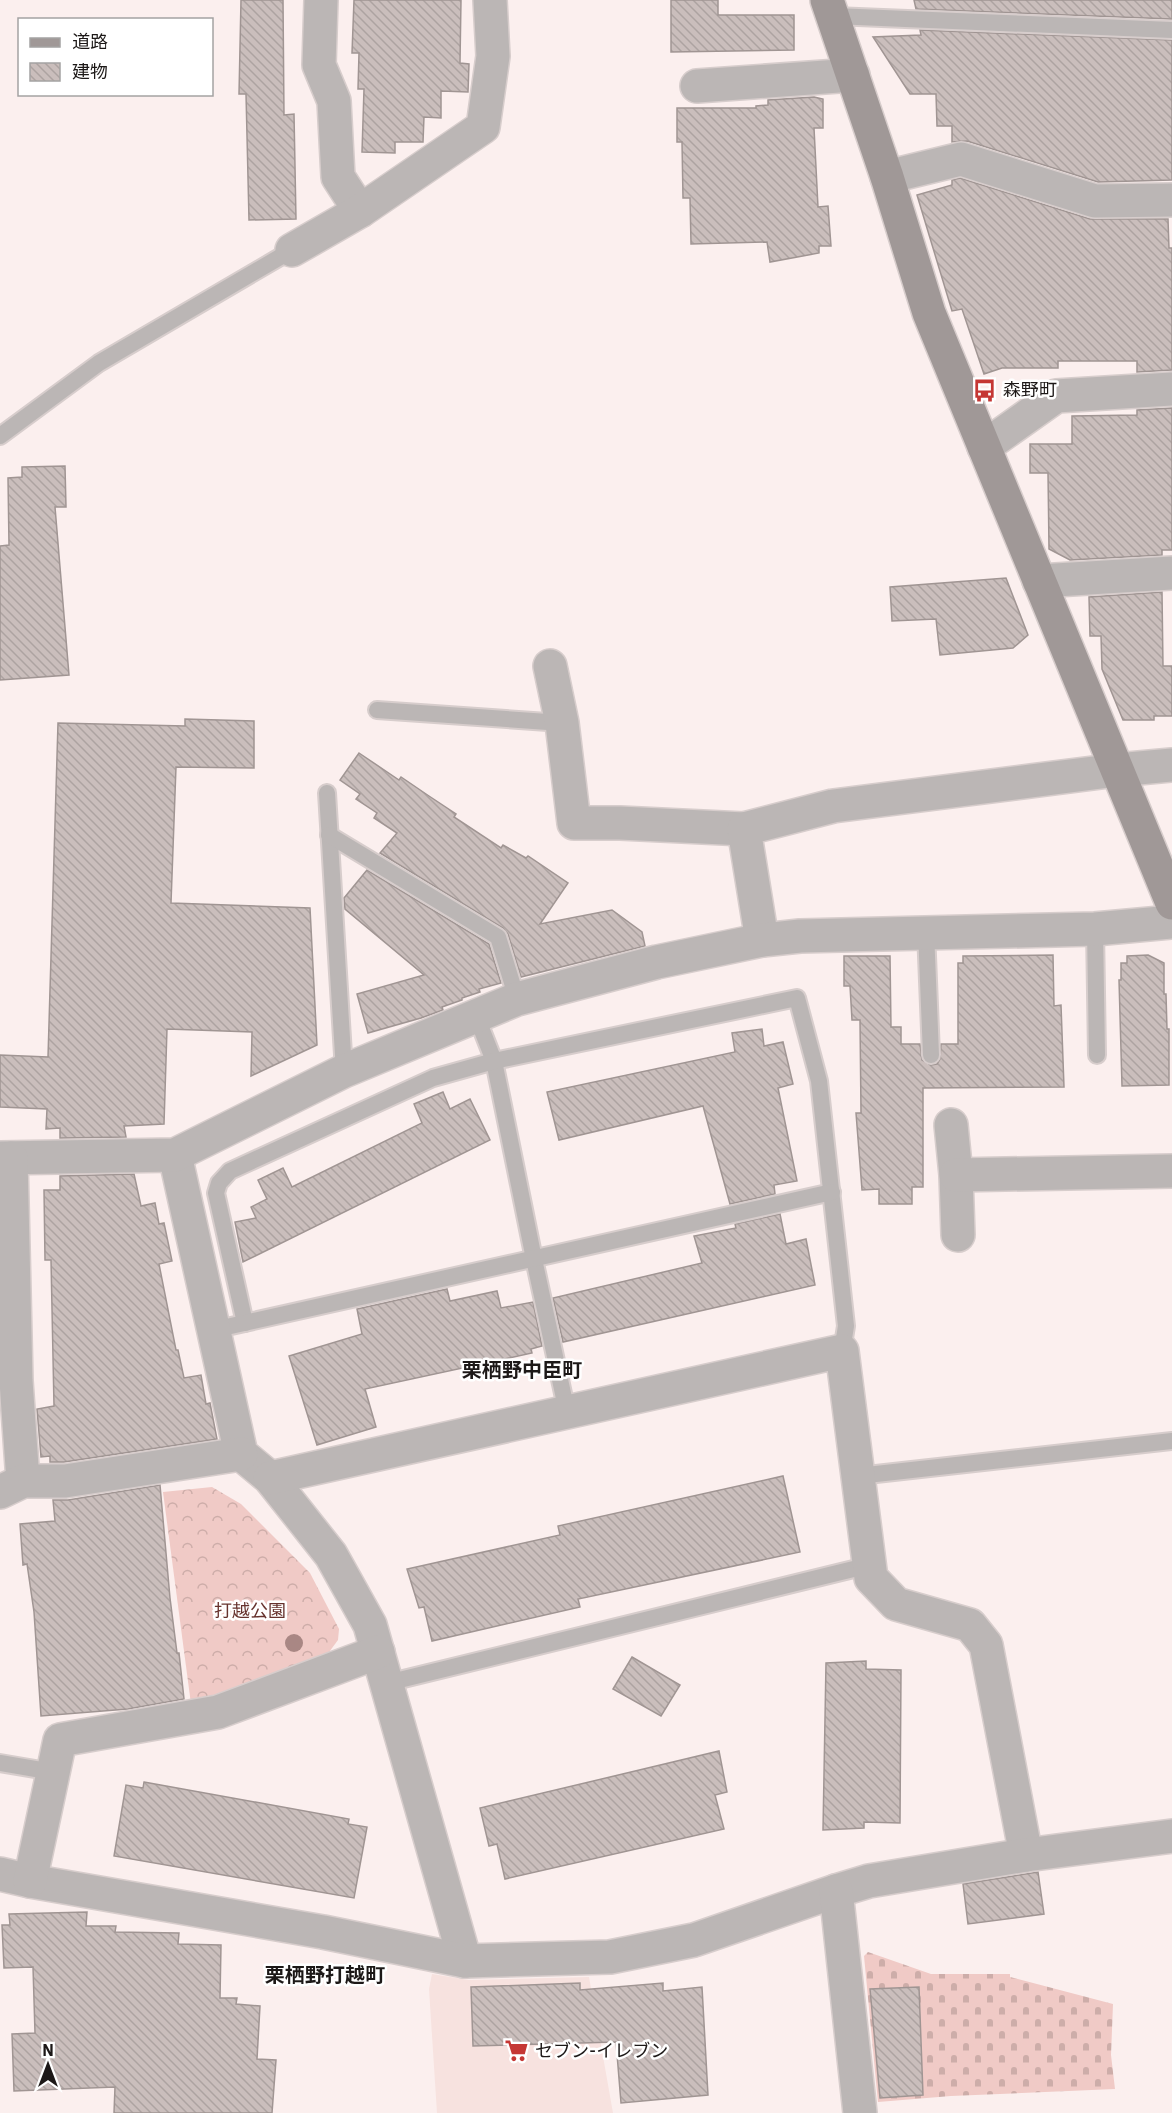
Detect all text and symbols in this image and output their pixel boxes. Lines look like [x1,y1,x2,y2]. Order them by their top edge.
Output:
legend [18,18,213,96]
text: 道路 [72,30,108,53]
text: 建物 [72,60,108,83]
bus stop icon: 森野町 [972,377,998,403]
place label: 森野町 [1003,378,1057,401]
district label: 栗栖野中臣町 [462,1356,582,1383]
park label: 打越公園 [214,1599,286,1622]
district label: 栗栖野打越町 [265,1961,385,1988]
north arrow [18,2035,78,2095]
supermarket icon: セブン-イレブン [504,2038,530,2064]
place label: セブン-イレブン [535,2039,668,2062]
text: N [42,2040,54,2060]

